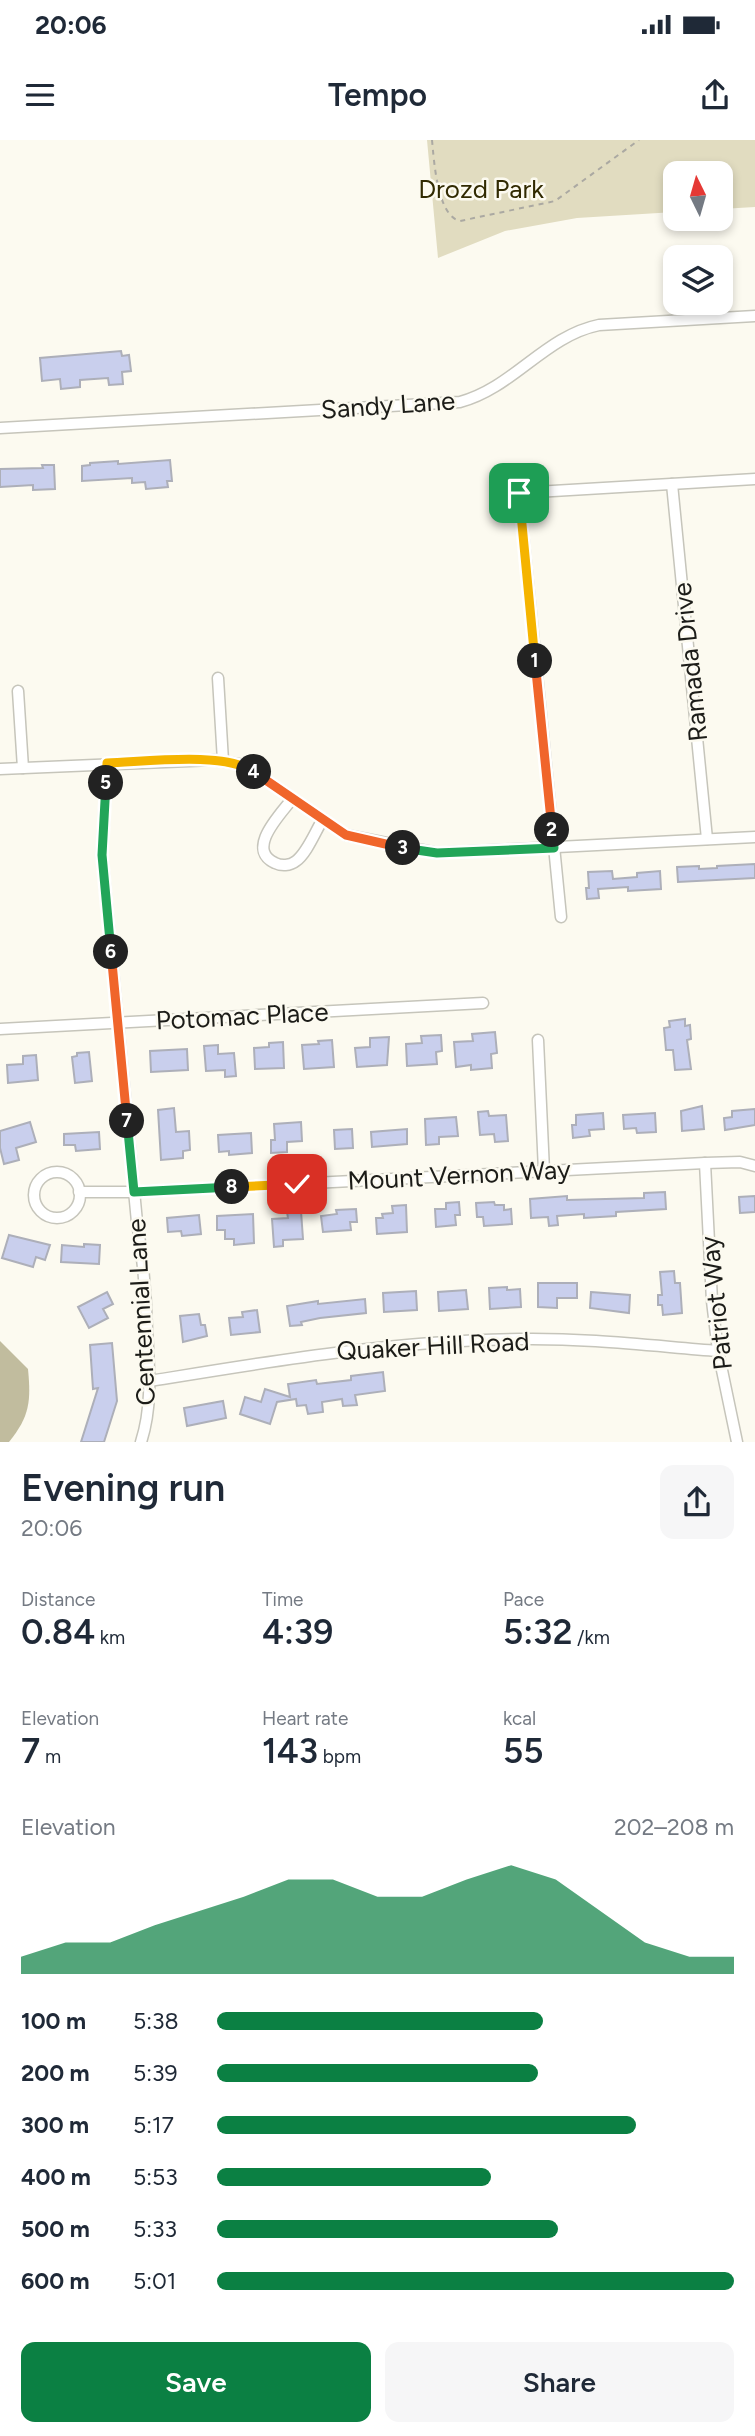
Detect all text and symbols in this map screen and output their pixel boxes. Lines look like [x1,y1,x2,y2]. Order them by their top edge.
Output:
text: 20:06 [35,9,107,41]
icon: menu [21,76,59,114]
text: Tempo [328,76,427,114]
icon: share [696,76,734,114]
north arrow [663,161,733,231]
map controls [663,161,733,315]
park label: Drozd Park [418,173,544,205]
button: layers [663,245,733,315]
street label: Sandy Lane [320,384,456,426]
pin [489,463,549,523]
icon: arrive [500,474,538,512]
street label: Ramada Drive [666,581,714,743]
pin: 1 [518,644,552,678]
text: 1 [530,649,539,672]
pin: 4 [236,754,272,790]
text: 4 [247,760,260,783]
pin: 5 [88,766,124,800]
text: 5 [100,771,111,794]
pin: 2 [534,812,570,848]
text: 2 [546,818,557,841]
pin: 3 [386,830,420,866]
text: 3 [397,836,408,859]
pin: 6 [94,934,128,970]
text: 6 [105,940,116,963]
street label: Potomac Place [155,995,329,1037]
pin: 7 [110,1104,144,1138]
text: 7 [121,1109,132,1132]
street label: Mount Vernon Way [347,1153,572,1197]
pin [267,1154,327,1214]
icon: check [278,1165,316,1203]
pin: 8 [215,1170,250,1204]
text: 8 [226,1175,237,1198]
street label: Centennial Lane [120,1218,162,1406]
street label: Patriot Way [693,1234,739,1372]
street label: Quaker Hill Road [336,1325,530,1367]
text: Evening run [21,1465,225,1511]
button: share [660,1465,734,1539]
text: 20:06 [21,1514,82,1542]
text: Distance [21,1588,95,1611]
text: Time [262,1588,303,1611]
text: Pace [503,1588,544,1611]
text: 0.84 [21,1611,95,1653]
text: 4:39 [262,1611,333,1653]
text: 5:32 [503,1611,572,1653]
text: km [95,1626,125,1649]
text: /km [572,1626,610,1649]
text: Elevation [21,1707,99,1730]
text: Heart rate [262,1707,348,1730]
text: kcal [503,1707,536,1730]
text: 7 [21,1730,40,1772]
text: 143 [262,1730,318,1772]
text: 55 [503,1730,543,1772]
text: m [40,1745,61,1768]
text: bpm [318,1745,361,1768]
text: Elevation [21,1813,116,1841]
text: 202–208 m [614,1813,734,1841]
text: 100 m [21,2007,86,2035]
text: 5:38 [133,2007,179,2035]
text: 200 m [21,2059,90,2087]
text: 5:39 [133,2059,178,2087]
text: 300 m [21,2111,89,2139]
text: 5:17 [133,2111,174,2139]
text: 400 m [21,2163,91,2191]
text: 5:53 [133,2163,178,2191]
text: 500 m [21,2215,90,2243]
text: 5:33 [133,2215,177,2243]
text: 600 m [21,2267,90,2295]
text: 5:01 [133,2267,176,2295]
button: Save [21,2342,371,2422]
button: Share [385,2342,734,2422]

